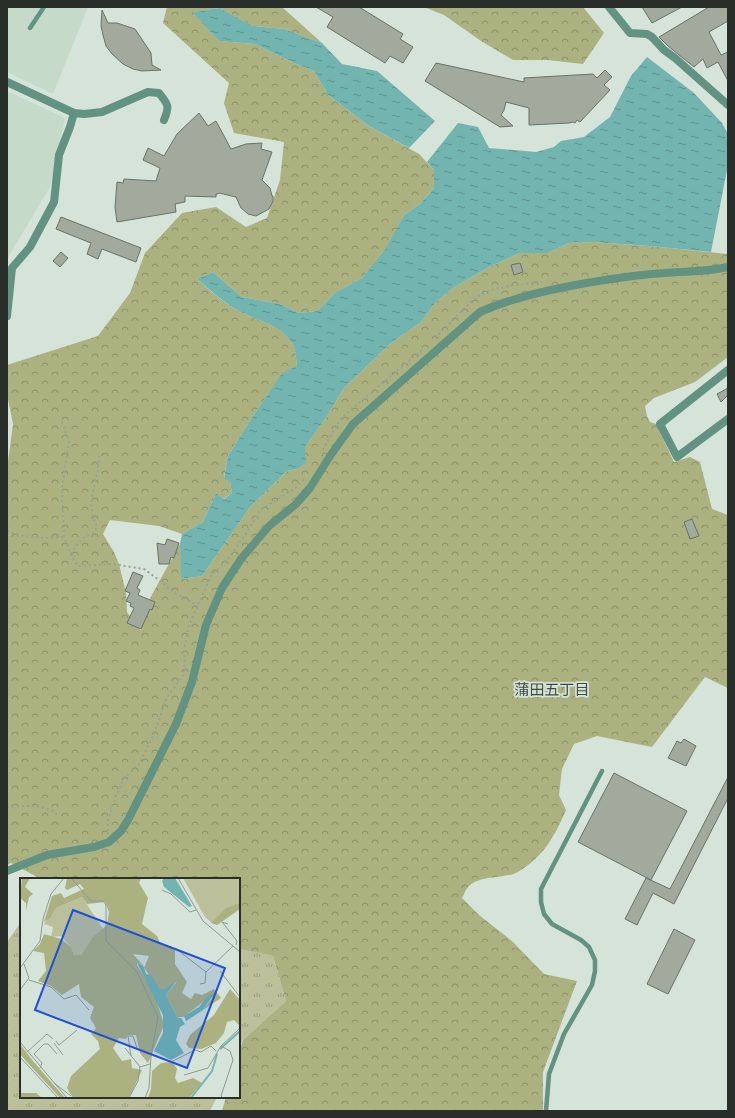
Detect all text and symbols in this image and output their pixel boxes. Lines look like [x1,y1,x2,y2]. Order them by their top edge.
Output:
district label: 蒲田五丁目 [514,681,590,699]
inset map [20,878,240,1098]

